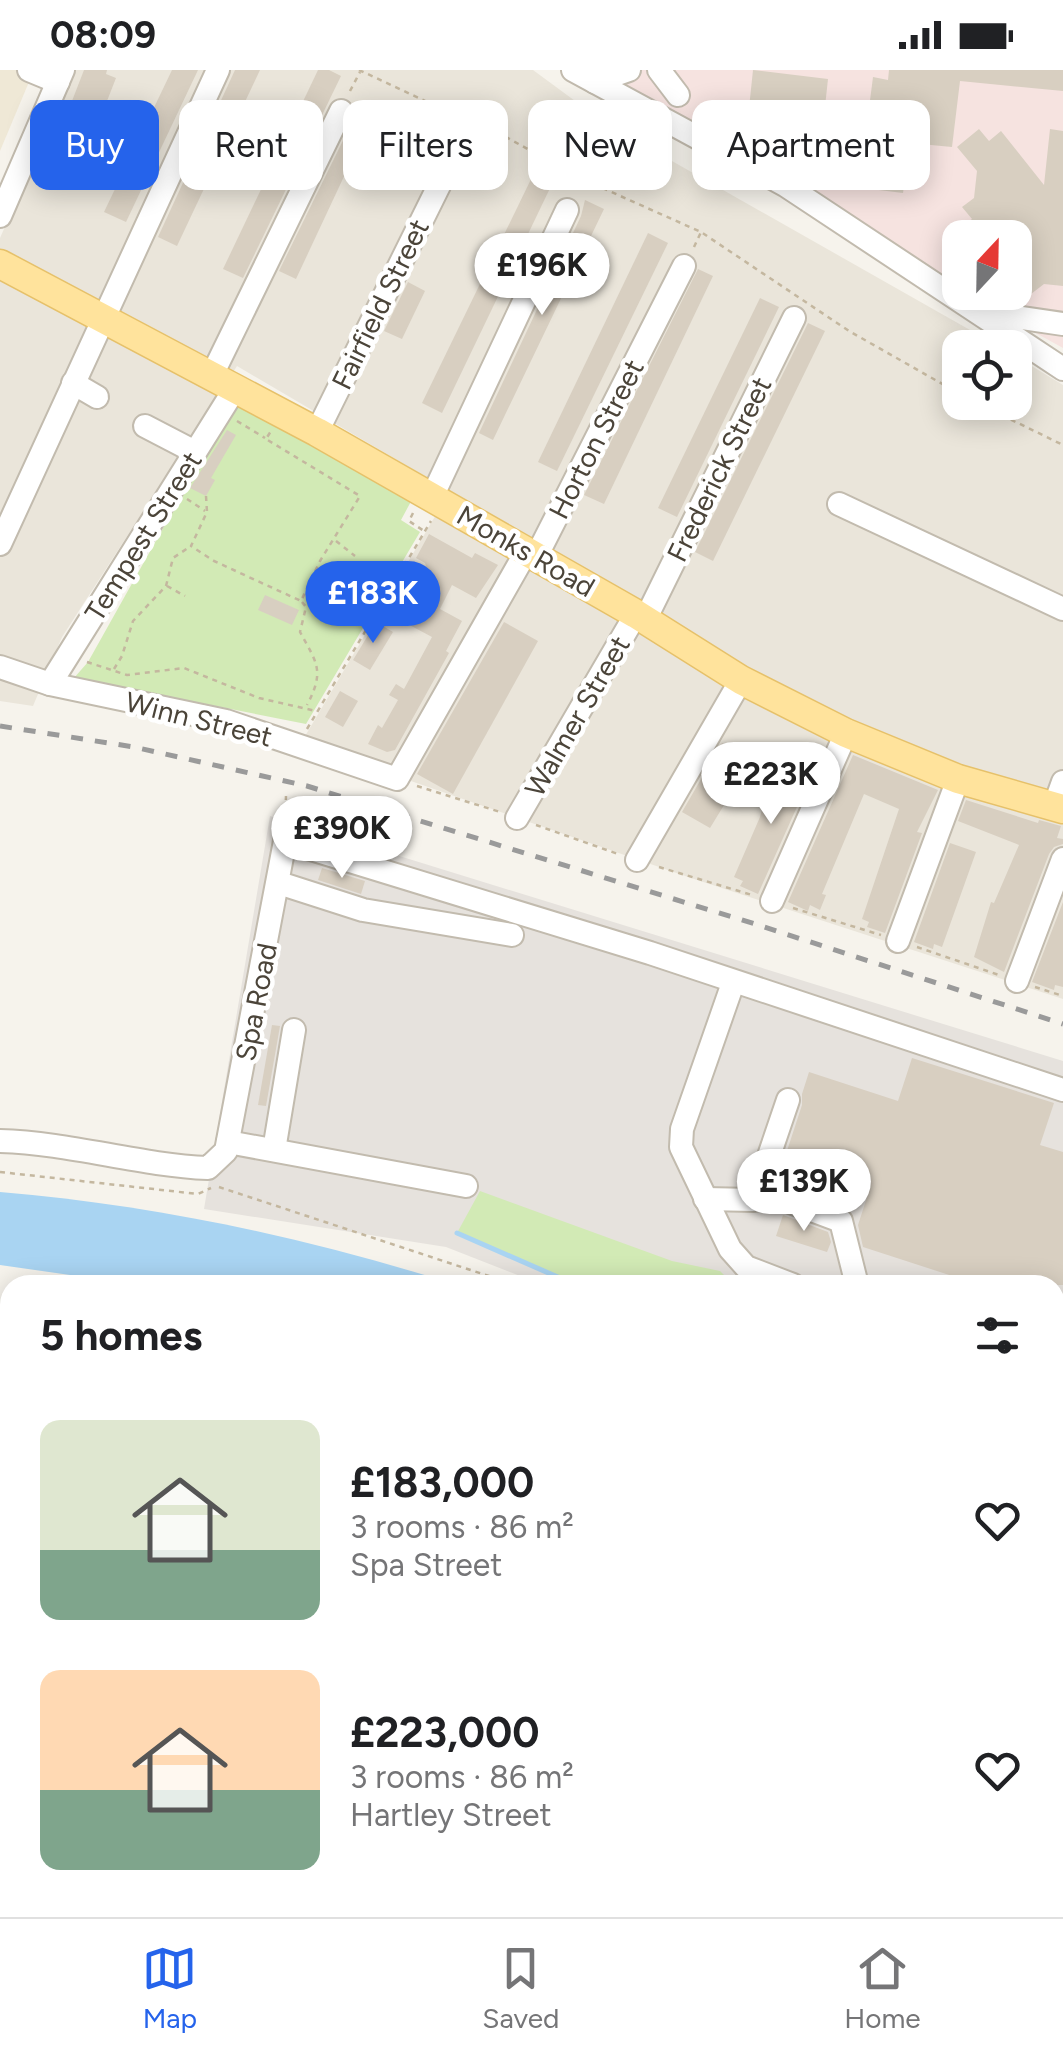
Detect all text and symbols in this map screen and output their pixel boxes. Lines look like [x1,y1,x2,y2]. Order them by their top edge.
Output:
text: 08:09 [50,12,156,58]
chip: Buy [30,100,159,190]
chip: Rent [179,100,323,190]
chip: Filters [343,100,508,190]
chip: New [528,100,672,190]
chip: Apartment [692,100,930,190]
street label: Fairfield Street [324,213,436,395]
north arrow [942,220,1032,310]
map controls [942,220,1032,420]
pin: £196K [472,233,612,318]
text: £196K [497,246,587,284]
button: locate [942,330,1032,420]
street label: Horton Street [541,354,651,524]
street label: Frederick Street [660,371,778,567]
street label: Tempest Street [77,445,209,627]
street label: Monks Road [451,498,601,604]
pin: £183K [303,561,443,646]
text: £183K [327,574,419,612]
street label: Walmer Street [517,630,637,802]
street label: Winn Street [122,684,276,754]
pin: £223K [701,742,841,827]
text: £223K [723,755,819,793]
pin: £390K [272,796,412,881]
text: £390K [293,809,391,847]
street label: Spa Road [228,940,284,1064]
pin: £139K [734,1149,874,1234]
text: £139K [759,1162,849,1200]
icon: filters [970,1308,1025,1363]
text: 5 homes [40,1310,202,1361]
text: £183,000 [350,1457,534,1508]
icon: home [120,1460,240,1580]
icon: heart [970,1493,1025,1548]
text: 3 rooms · 86 m² [350,1508,574,1546]
text: Spa Street [350,1546,502,1584]
text: £223,000 [350,1707,539,1758]
icon: home [120,1710,240,1830]
icon: heart [970,1743,1025,1798]
text: 3 rooms · 86 m² [350,1758,574,1796]
text: Hartley Street [350,1796,552,1834]
tab: Map [142,1941,197,2035]
tab: Saved [482,1941,559,2035]
tab: Home [844,1941,921,2035]

